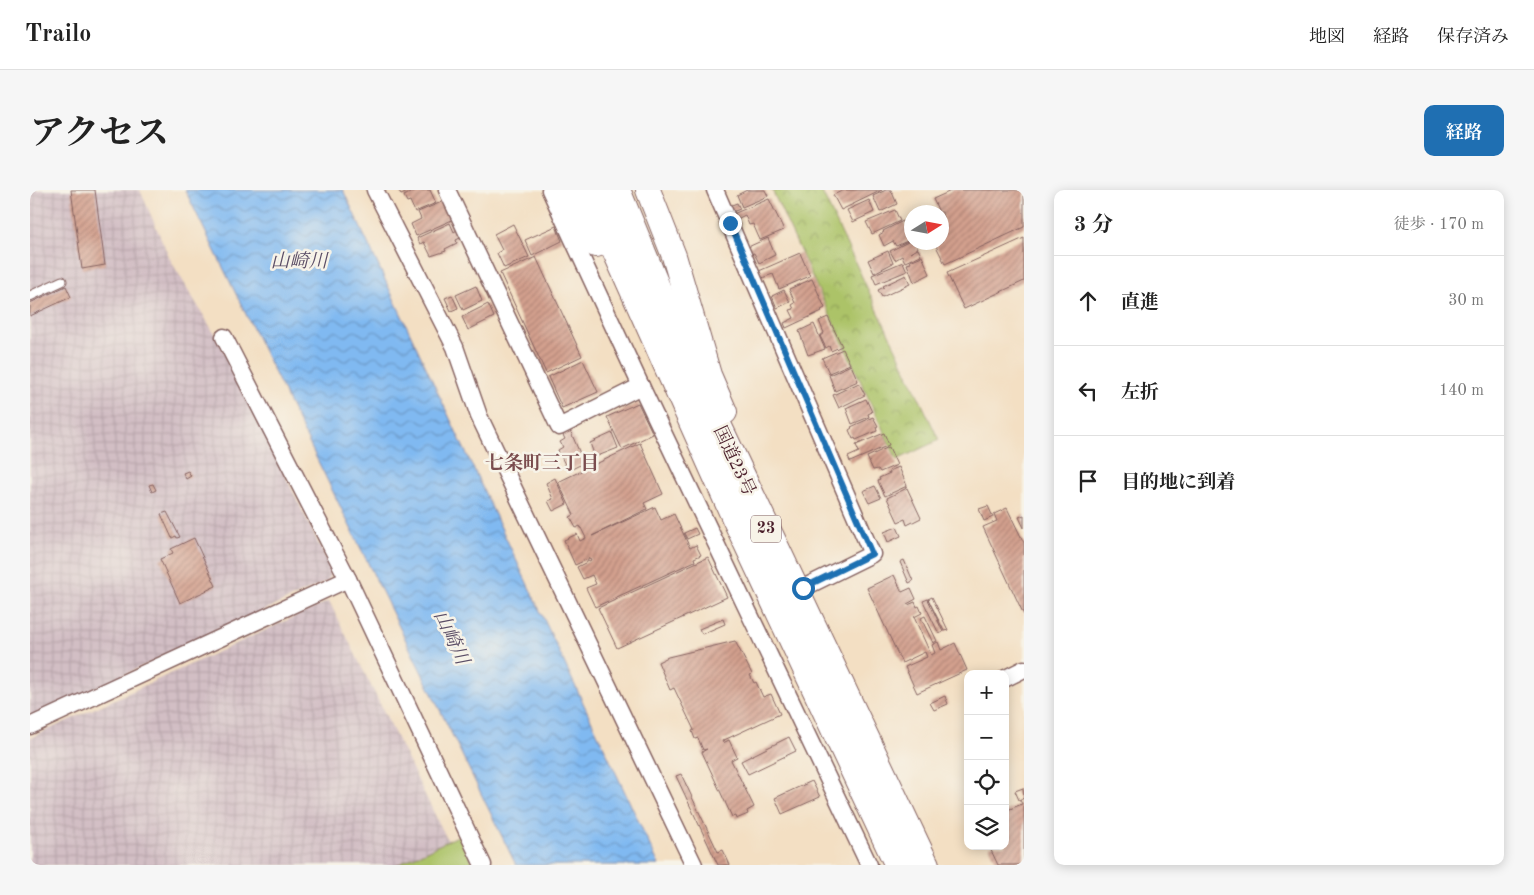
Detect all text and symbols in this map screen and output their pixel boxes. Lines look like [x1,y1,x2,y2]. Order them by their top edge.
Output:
text: Trailo [25,23,91,47]
text: 地図 [1309,28,1345,46]
text: 経路 [1373,28,1409,46]
text: 保存済み [1437,28,1509,46]
button: 経路 [1424,105,1504,156]
text: アクセス [30,117,169,152]
north arrow [904,205,949,250]
route end [719,212,742,235]
text: 3 分 [1074,215,1113,236]
text: 徒歩 · 170 m [1394,217,1484,233]
water label: 山崎川 [270,251,329,272]
icon: ahead [1074,287,1102,315]
text: 30 m [1448,293,1484,309]
text: 直進 [1121,294,1159,313]
icon: left [1074,377,1102,405]
text: 140 m [1439,383,1484,399]
text: 左折 [1121,384,1159,403]
street label: 国道23号 [710,422,760,499]
district label: 七条町三丁目 [485,452,599,474]
icon: arrive [1074,467,1102,495]
text: 目的地に到着 [1121,474,1235,493]
road number: 23 [751,516,781,542]
route start [792,577,815,600]
water label: 山崎川 [429,607,473,670]
map controls [964,670,1009,850]
button: + [964,670,1009,715]
button: − [964,715,1009,760]
button: locate [964,760,1009,805]
button: layers [964,805,1009,850]

